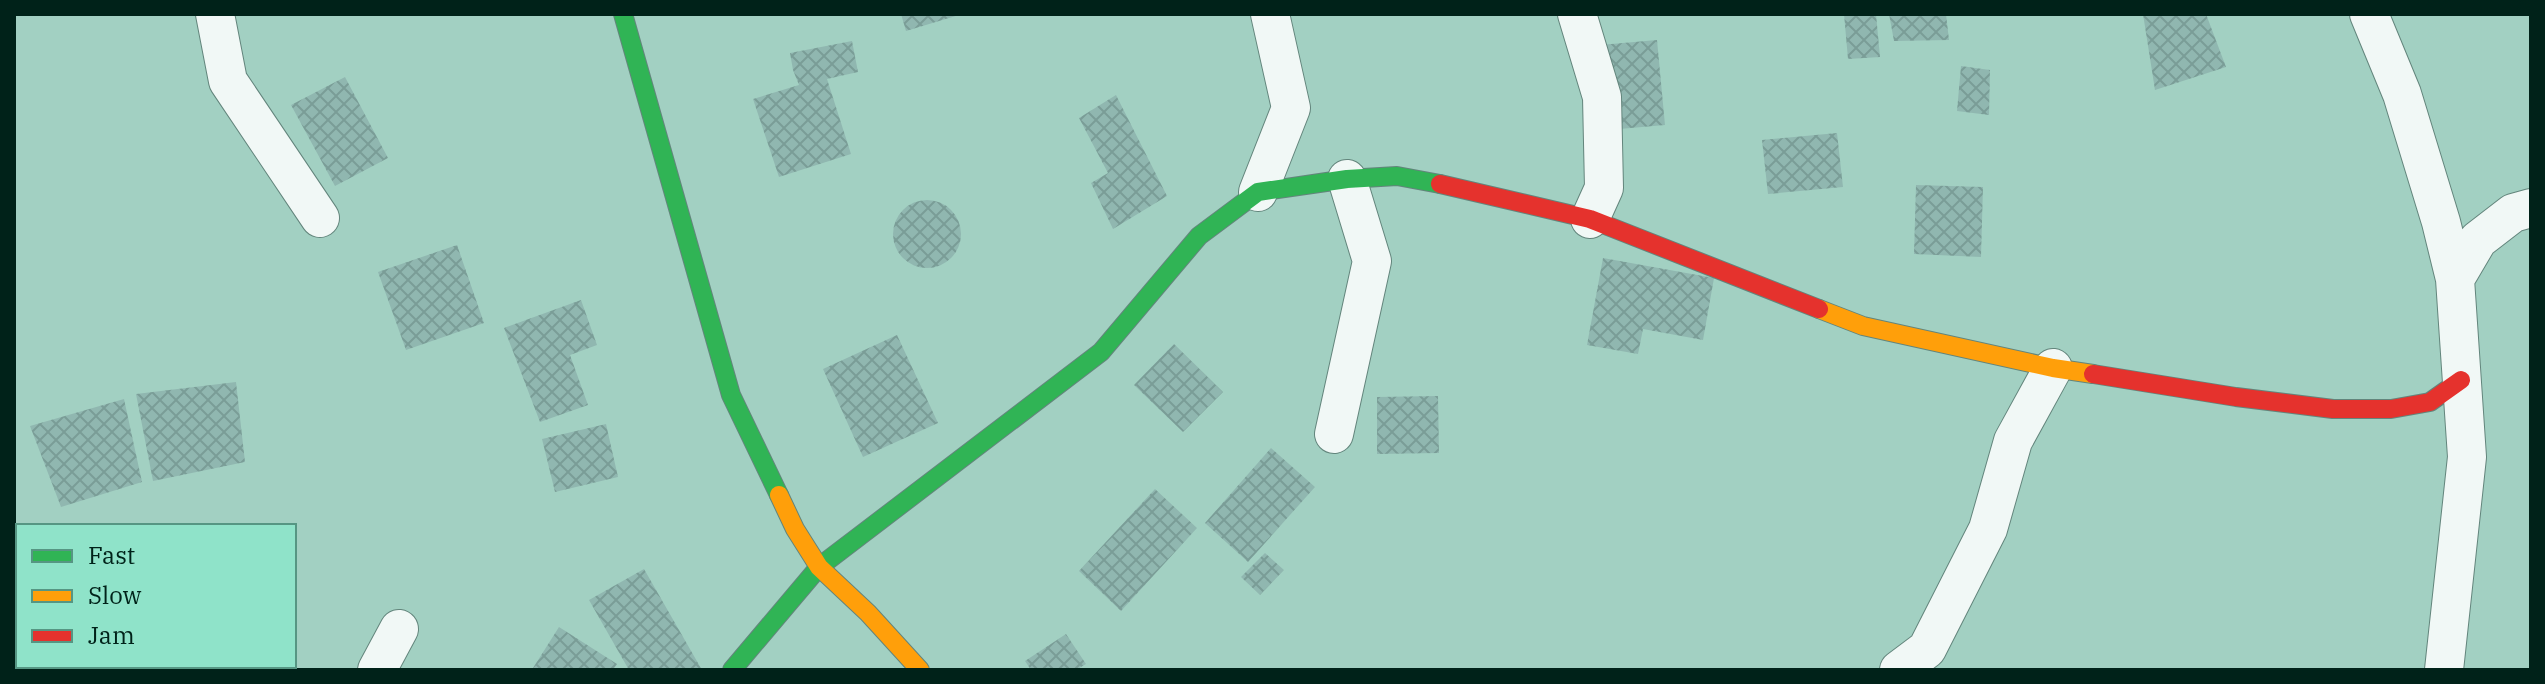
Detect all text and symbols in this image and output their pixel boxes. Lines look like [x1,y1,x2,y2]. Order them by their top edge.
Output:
legend [16,524,296,668]
text: Fast [88,539,135,571]
text: Slow [88,579,142,611]
text: Jam [88,619,135,651]

